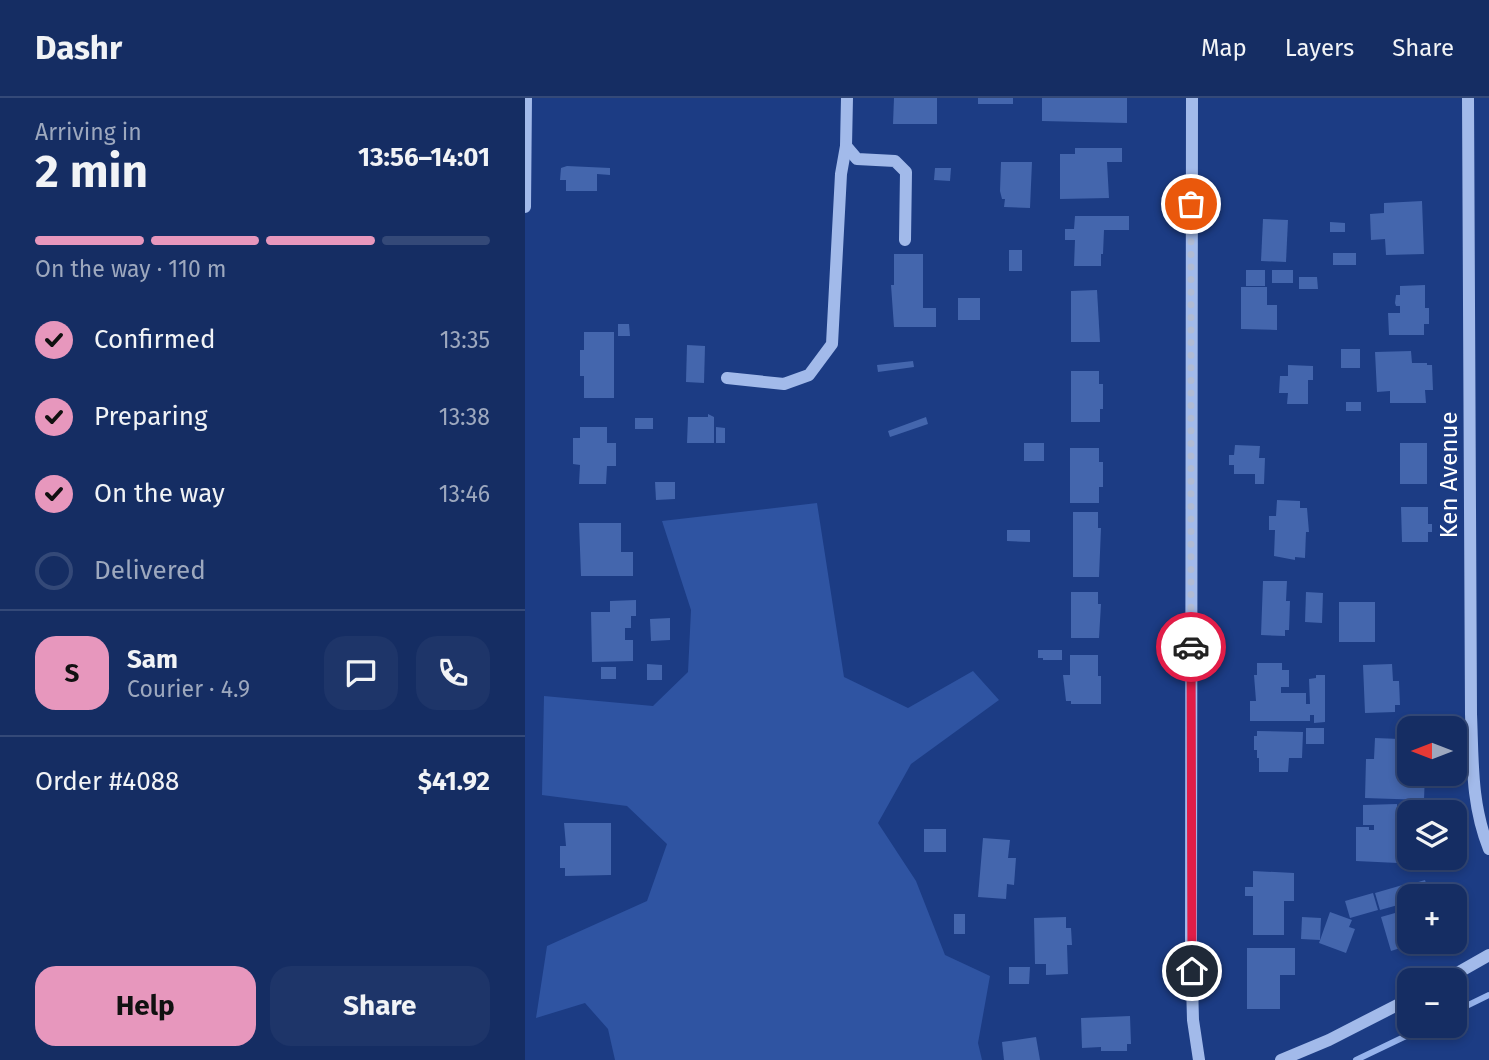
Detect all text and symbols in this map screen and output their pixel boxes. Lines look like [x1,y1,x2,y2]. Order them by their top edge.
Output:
text: Dashr [35,28,122,68]
text: Map [1201,34,1247,62]
text: Layers [1285,34,1354,62]
text: Share [1392,34,1454,62]
text: Arriving in [35,118,142,146]
text: 13:56–14:01 [358,142,490,173]
text: 2 min [35,144,148,199]
pin [1161,174,1221,234]
icon: bag [1172,185,1210,223]
text: On the way · 110 m [35,255,227,283]
icon: check [35,321,73,359]
text: Confirmed [94,324,215,355]
text: 13:35 [440,326,490,354]
icon: check [35,398,73,436]
text: Preparing [94,401,207,432]
text: 13:38 [439,403,490,431]
street label: Ken Avenue [1435,412,1463,538]
icon: check [35,475,73,513]
text: On the way [94,478,225,509]
text: 13:46 [439,480,490,508]
text: Delivered [94,555,206,586]
courier [1156,612,1226,682]
icon: car [1172,628,1210,666]
button: chat [324,636,398,710]
button: phone [416,636,490,710]
text: Sam [127,644,178,675]
text: S [65,658,79,689]
text: Courier · 4.9 [127,675,250,703]
north arrow [1397,716,1467,786]
map controls [1397,716,1467,1038]
text: Order #4088 [35,766,179,797]
text: $41.92 [418,766,490,797]
button: layers [1397,800,1467,870]
button: + [1397,884,1467,954]
pin [1162,941,1222,1001]
icon: home [1173,952,1211,990]
button: Help [35,966,256,1046]
button: Share [270,966,490,1046]
button: − [1397,968,1467,1038]

